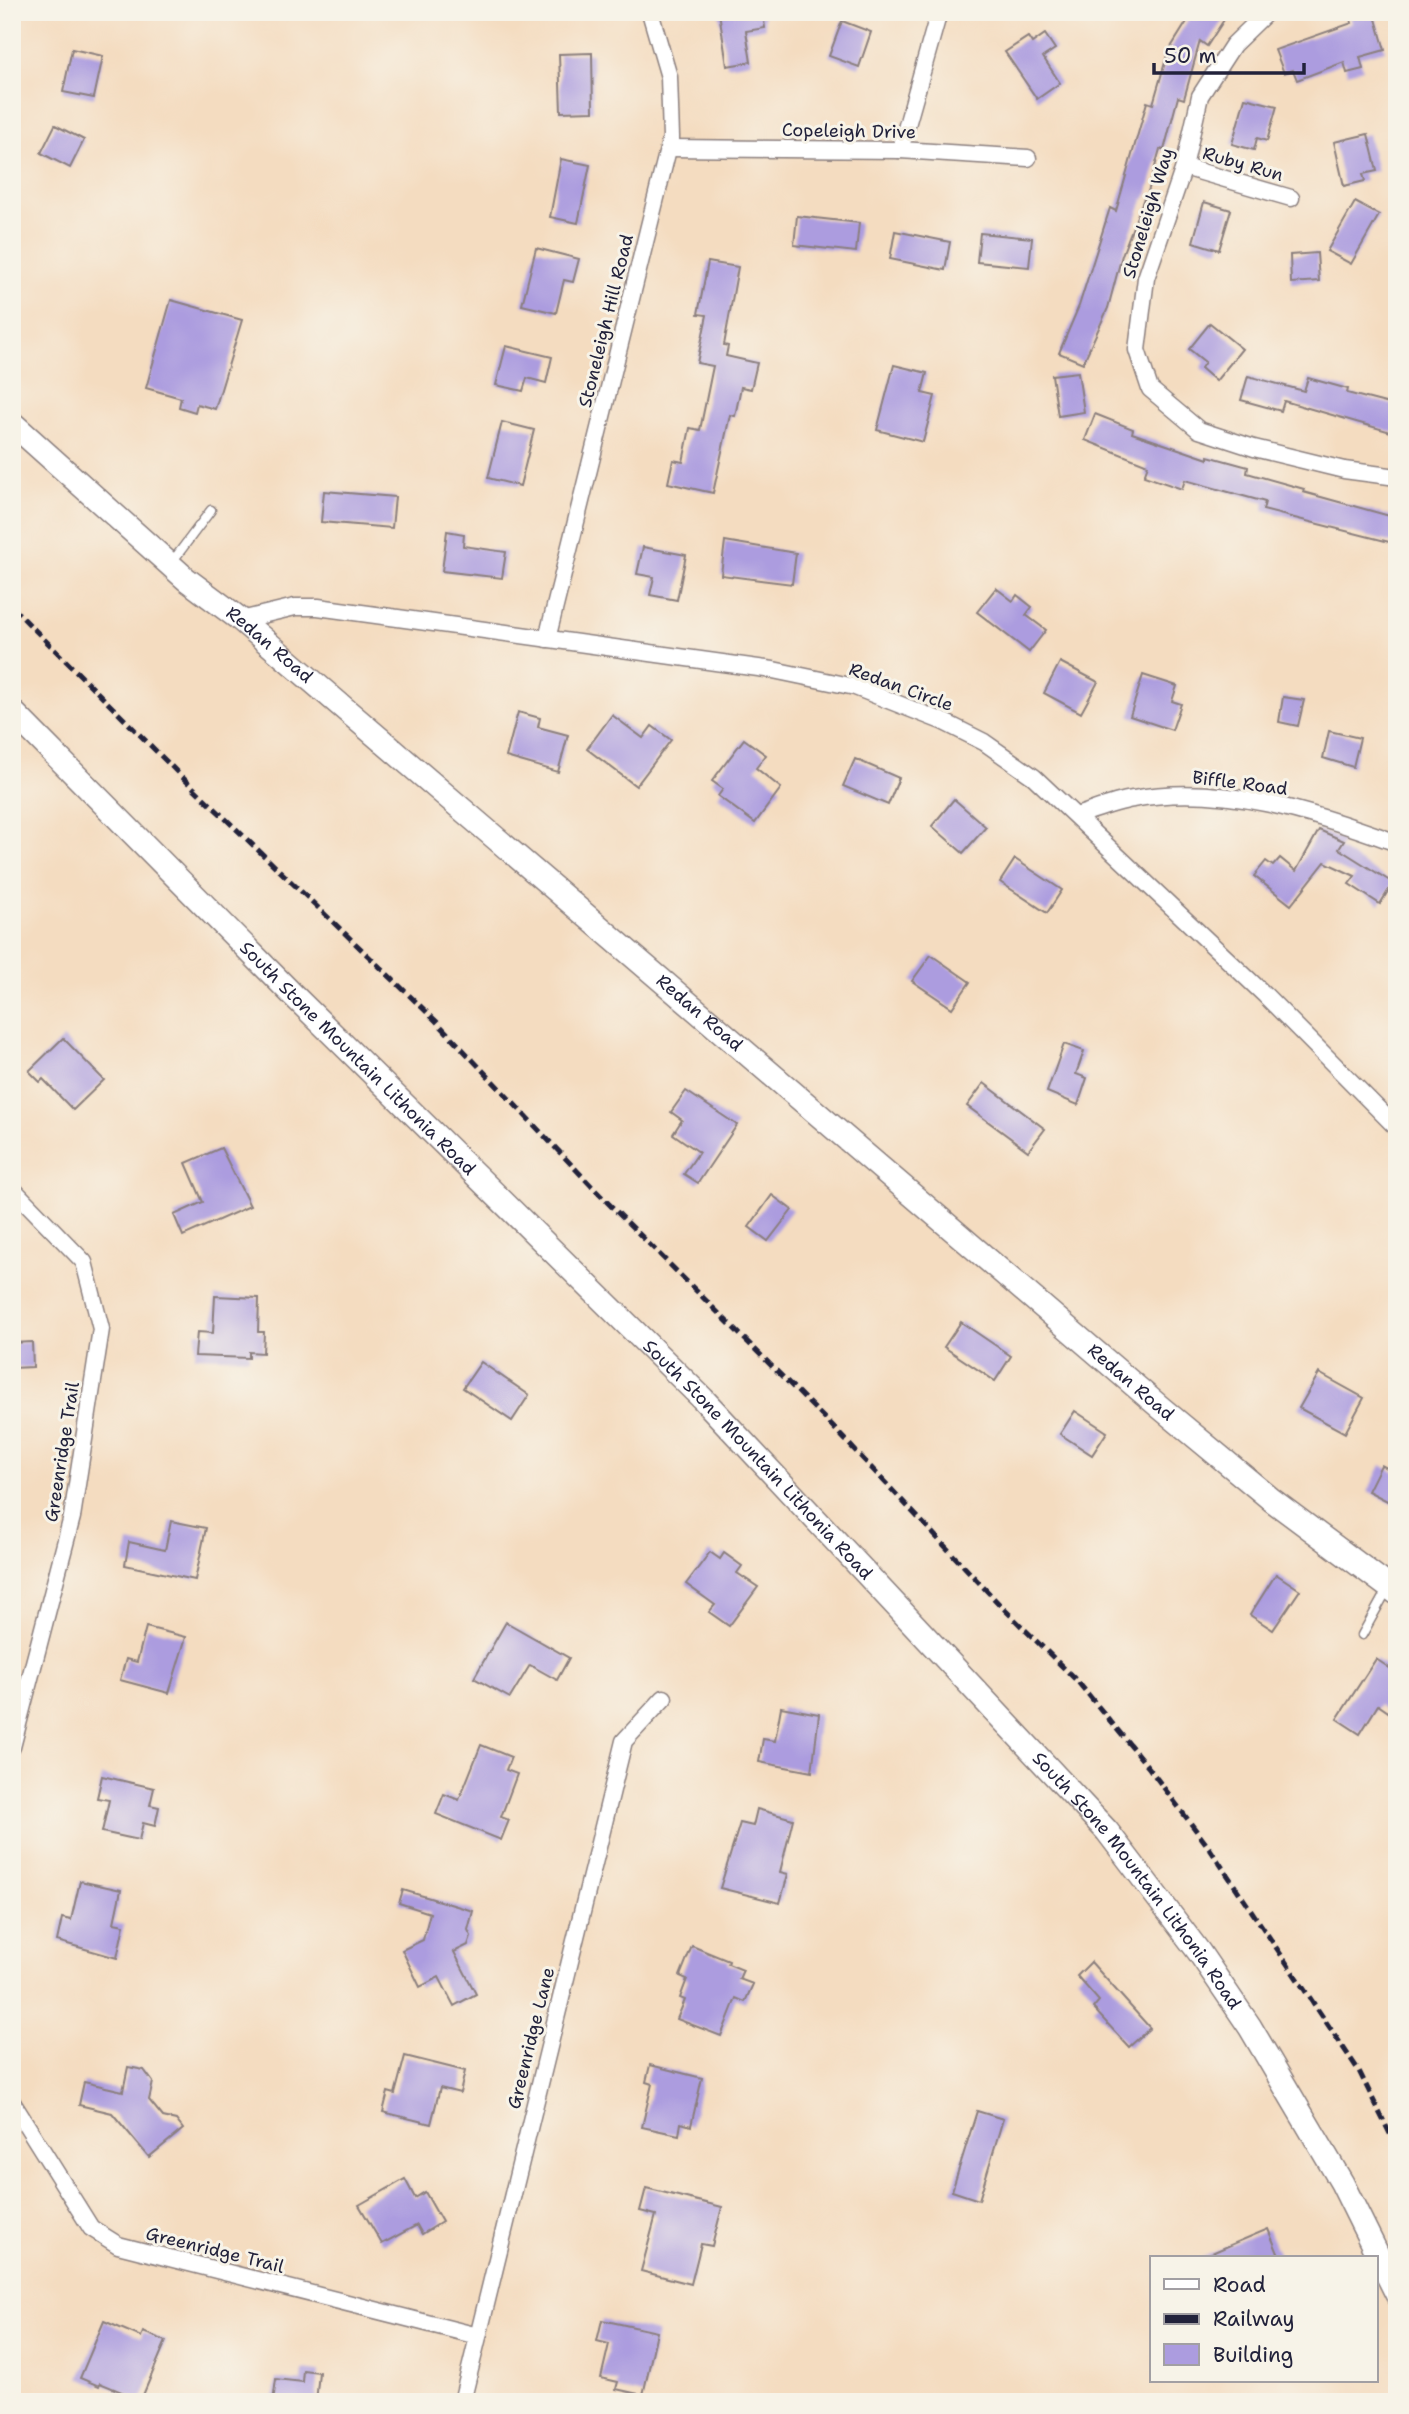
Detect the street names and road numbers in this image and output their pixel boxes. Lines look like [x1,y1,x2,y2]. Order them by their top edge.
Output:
street label: Copeleigh Drive [782,118,916,144]
street label: Ruby Run [1200,141,1286,187]
street label: Stoneleigh Way [1117,145,1179,281]
street label: Stoneleigh Hill Road [573,232,639,410]
street label: Redan Road [221,601,318,688]
street label: Redan Circle [846,657,956,717]
street label: Biffle Road [1191,765,1289,801]
street label: South Stone Mountain Lithonia Road [234,936,481,1180]
street label: Redan Road [651,969,748,1057]
street label: South Stone Mountain Lithonia Road [638,1335,878,1585]
street label: Redan Road [1082,1338,1179,1426]
street label: Greenridge Trail [39,1380,85,1524]
street label: South Stone Mountain Lithonia Road [1027,1747,1247,2014]
street label: Greenridge Lane [502,1965,560,2111]
street label: Greenridge Trail [143,2221,287,2279]

